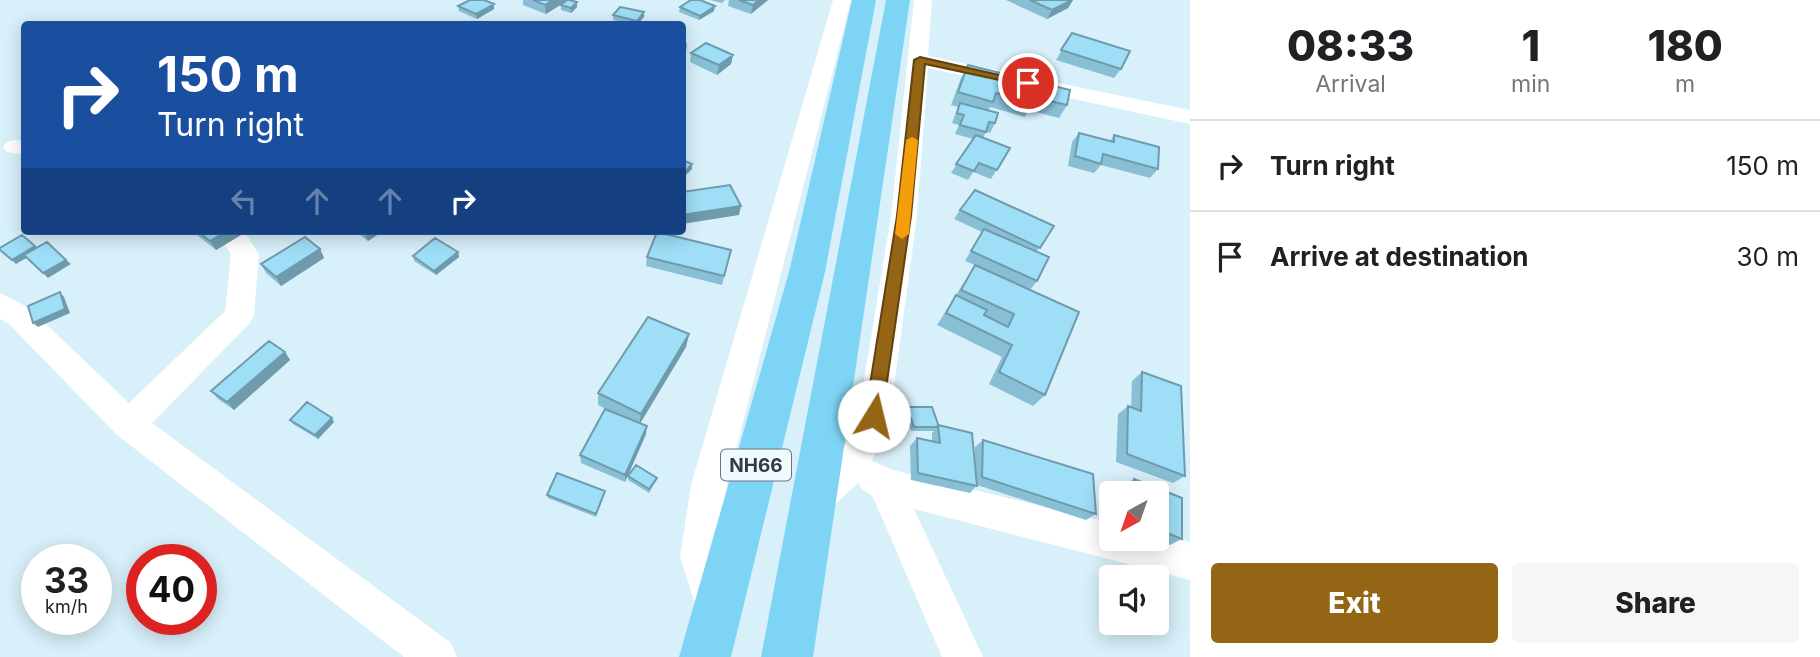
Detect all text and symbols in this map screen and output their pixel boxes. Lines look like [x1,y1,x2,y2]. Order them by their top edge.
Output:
text: 08:33 [1287,20,1414,71]
text: 1 [1521,20,1540,71]
text: 180 [1647,20,1723,71]
text: 150 m [157,45,299,104]
icon: right [42,49,133,140]
pin [998,53,1058,113]
icon: arrive [1009,64,1047,102]
text: Arrival [1315,70,1386,98]
text: min [1511,70,1550,98]
text: m [1675,70,1695,98]
text: Turn right [157,105,304,144]
icon: right [1211,147,1249,185]
text: Turn right [1270,150,1395,181]
text: 150 m [1726,150,1799,181]
icon: left [225,182,263,220]
icon: ahead [298,182,336,220]
icon: ahead [371,182,409,220]
icon: right [444,182,482,220]
icon: arrive [1211,238,1249,276]
text: Arrive at destination [1270,241,1529,272]
text: 30 m [1736,241,1799,272]
position arrow [837,379,911,453]
road number: NH66 [721,450,791,480]
north arrow [1099,481,1169,551]
map controls [1099,481,1169,635]
speed limit sign: 40 [126,544,217,635]
text: 33 [44,559,89,601]
button: Exit [1211,563,1498,643]
button: Share [1512,563,1799,643]
button: sound [1099,565,1169,635]
text: km/h [45,596,88,617]

